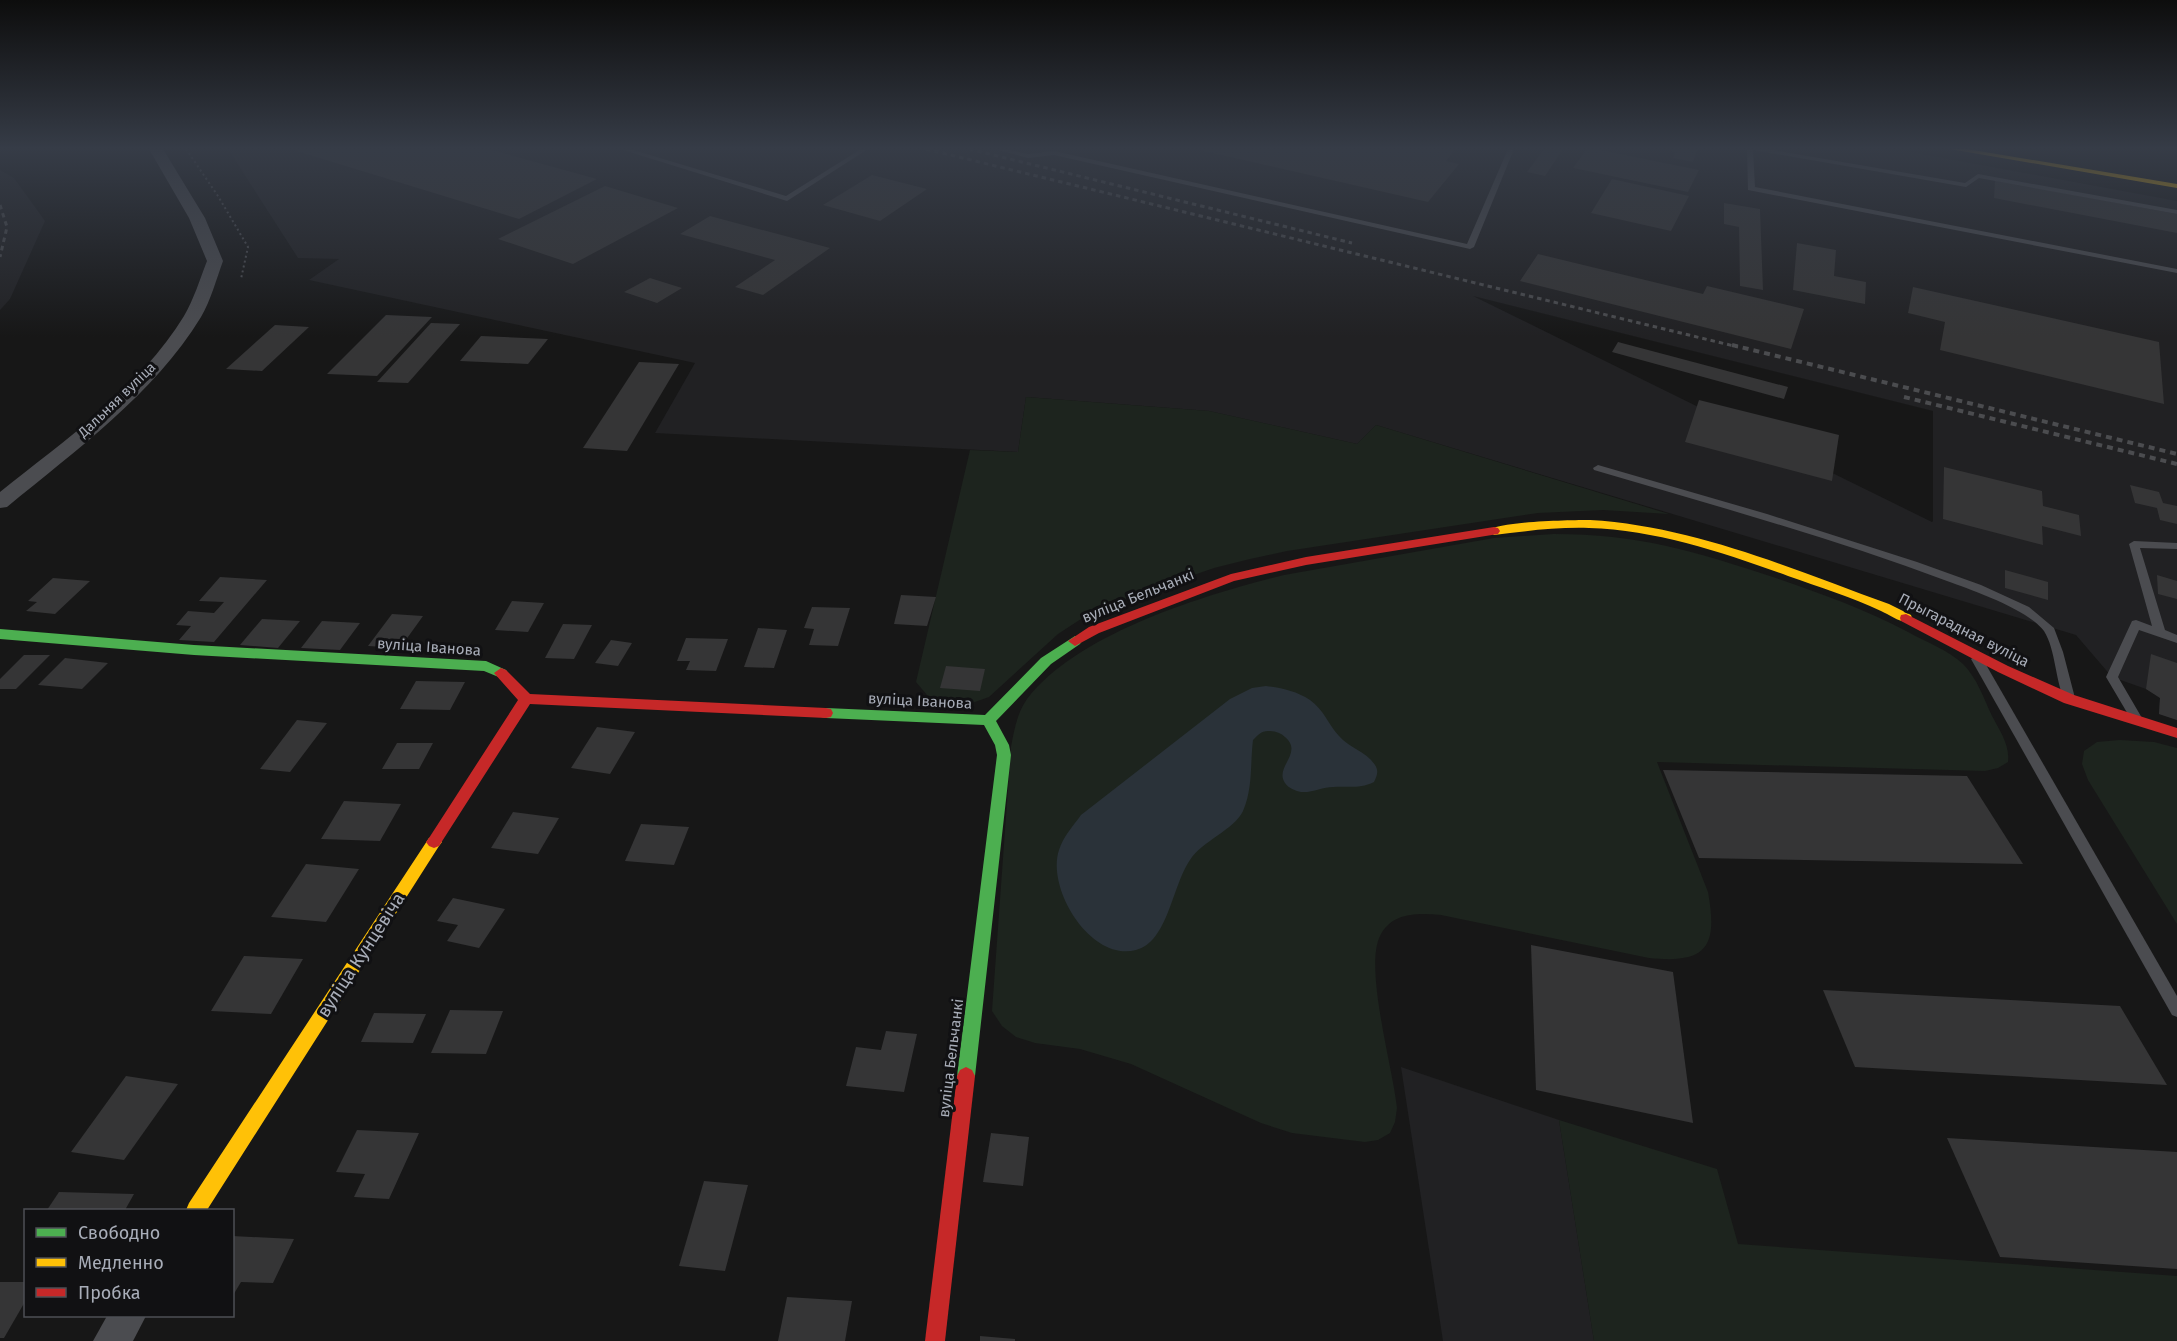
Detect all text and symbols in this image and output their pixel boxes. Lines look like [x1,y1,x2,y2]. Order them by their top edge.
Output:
street label: Дальняя вуліца [74,359,159,442]
street label: вуліца Бельчанкі [1079,565,1197,627]
street label: Прыгарадная вуліца [1896,589,2032,671]
street label: вуліца Іванова [376,634,482,660]
street label: вуліца Іванова [867,689,973,713]
street label: вуліца Кунцевіча [313,889,409,1021]
street label: вуліца Бельчанкі [935,998,967,1118]
legend [24,1209,234,1317]
text: Свободно [78,1222,160,1244]
text: Медленно [78,1252,164,1274]
text: Пробка [78,1282,141,1304]

